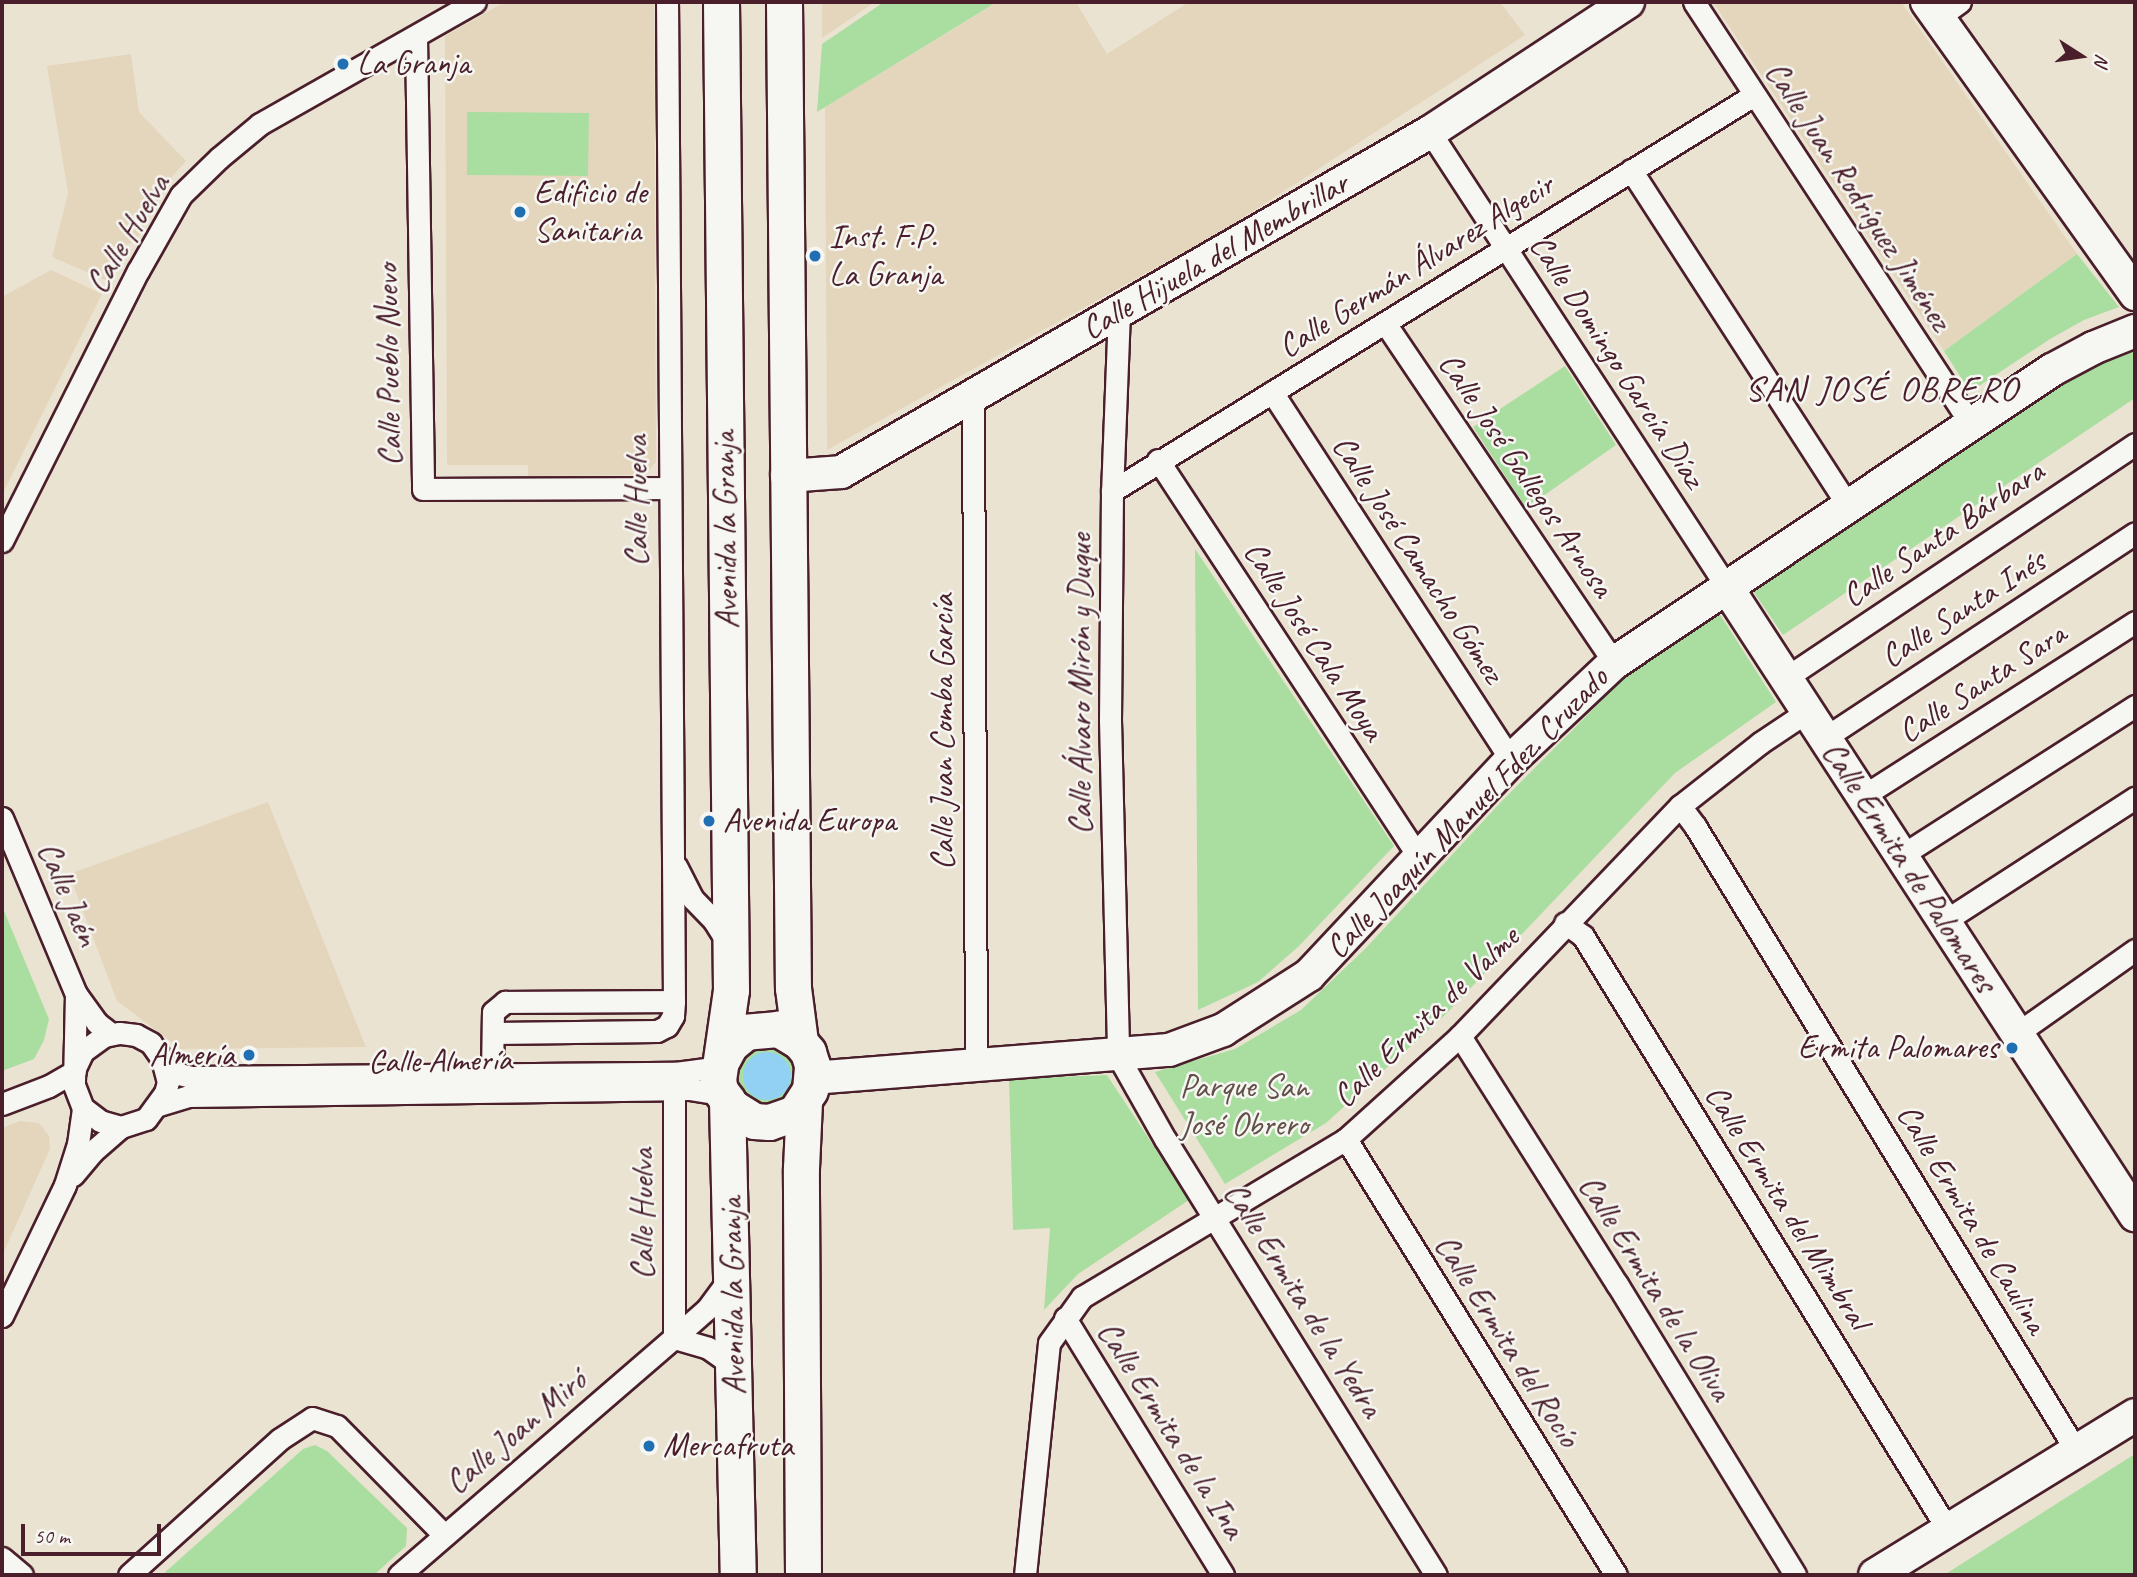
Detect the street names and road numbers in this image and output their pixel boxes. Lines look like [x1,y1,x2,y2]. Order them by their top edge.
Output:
street label: Calle Juan Rodríguez Jiménez [1756,54,1960,338]
street label: Calle Hijuela del Membrillar [1074,163,1356,349]
street label: Calle Germán Álvarez Algecir [1270,165,1562,367]
street label: Calle Huelva [77,167,179,301]
street label: Calle Domingo García Díaz [1520,227,1714,495]
street label: Calle Pueblo Nuevo [367,264,411,466]
street label: Calle José Gallegos Arnosa [1430,346,1622,604]
street label: Calle José Camacho Gómez [1323,428,1513,690]
street label: Avenida la Granja [704,430,748,630]
street label: Calle Huelva [617,435,657,567]
street label: Calle Santa Bárbara [1835,452,2051,616]
street label: Calle Álvaro Mirón y Duque [1061,533,1101,835]
street label: Calle José Cala Moya [1235,535,1393,747]
street label: Calle Santa Inés [1874,542,2052,676]
street label: Calle Juan Comba García [923,595,963,869]
street label: Calle Santa Sara [1891,614,2073,752]
street label: Calle Joaquín Manuel Fdez. Cruzado [1318,659,1616,967]
street label: Calle Ermita de Palomares [1813,734,2005,1000]
street label: Calle Jaén [28,836,108,952]
street label: Calle Ermita de Valme [1324,918,1528,1116]
street label: Calle Almería [367,1040,513,1082]
street label: Calle Ermita del Mimbral [1696,1078,1878,1336]
street label: Calle Ermita de Caulina [1887,1096,2057,1342]
street label: Calle Huelva [623,1148,663,1280]
street label: Calle Ermita de la Oliva [1569,1167,1741,1409]
street label: Calle Ermita de la Yedra [1214,1175,1392,1425]
street label: Avenida la Granja [711,1196,755,1396]
street label: Calle Ermita del Rocío [1426,1227,1588,1455]
street label: Calle Ermita de la Ina [1088,1314,1254,1546]
street label: Calle Joan Miró [438,1362,594,1502]

